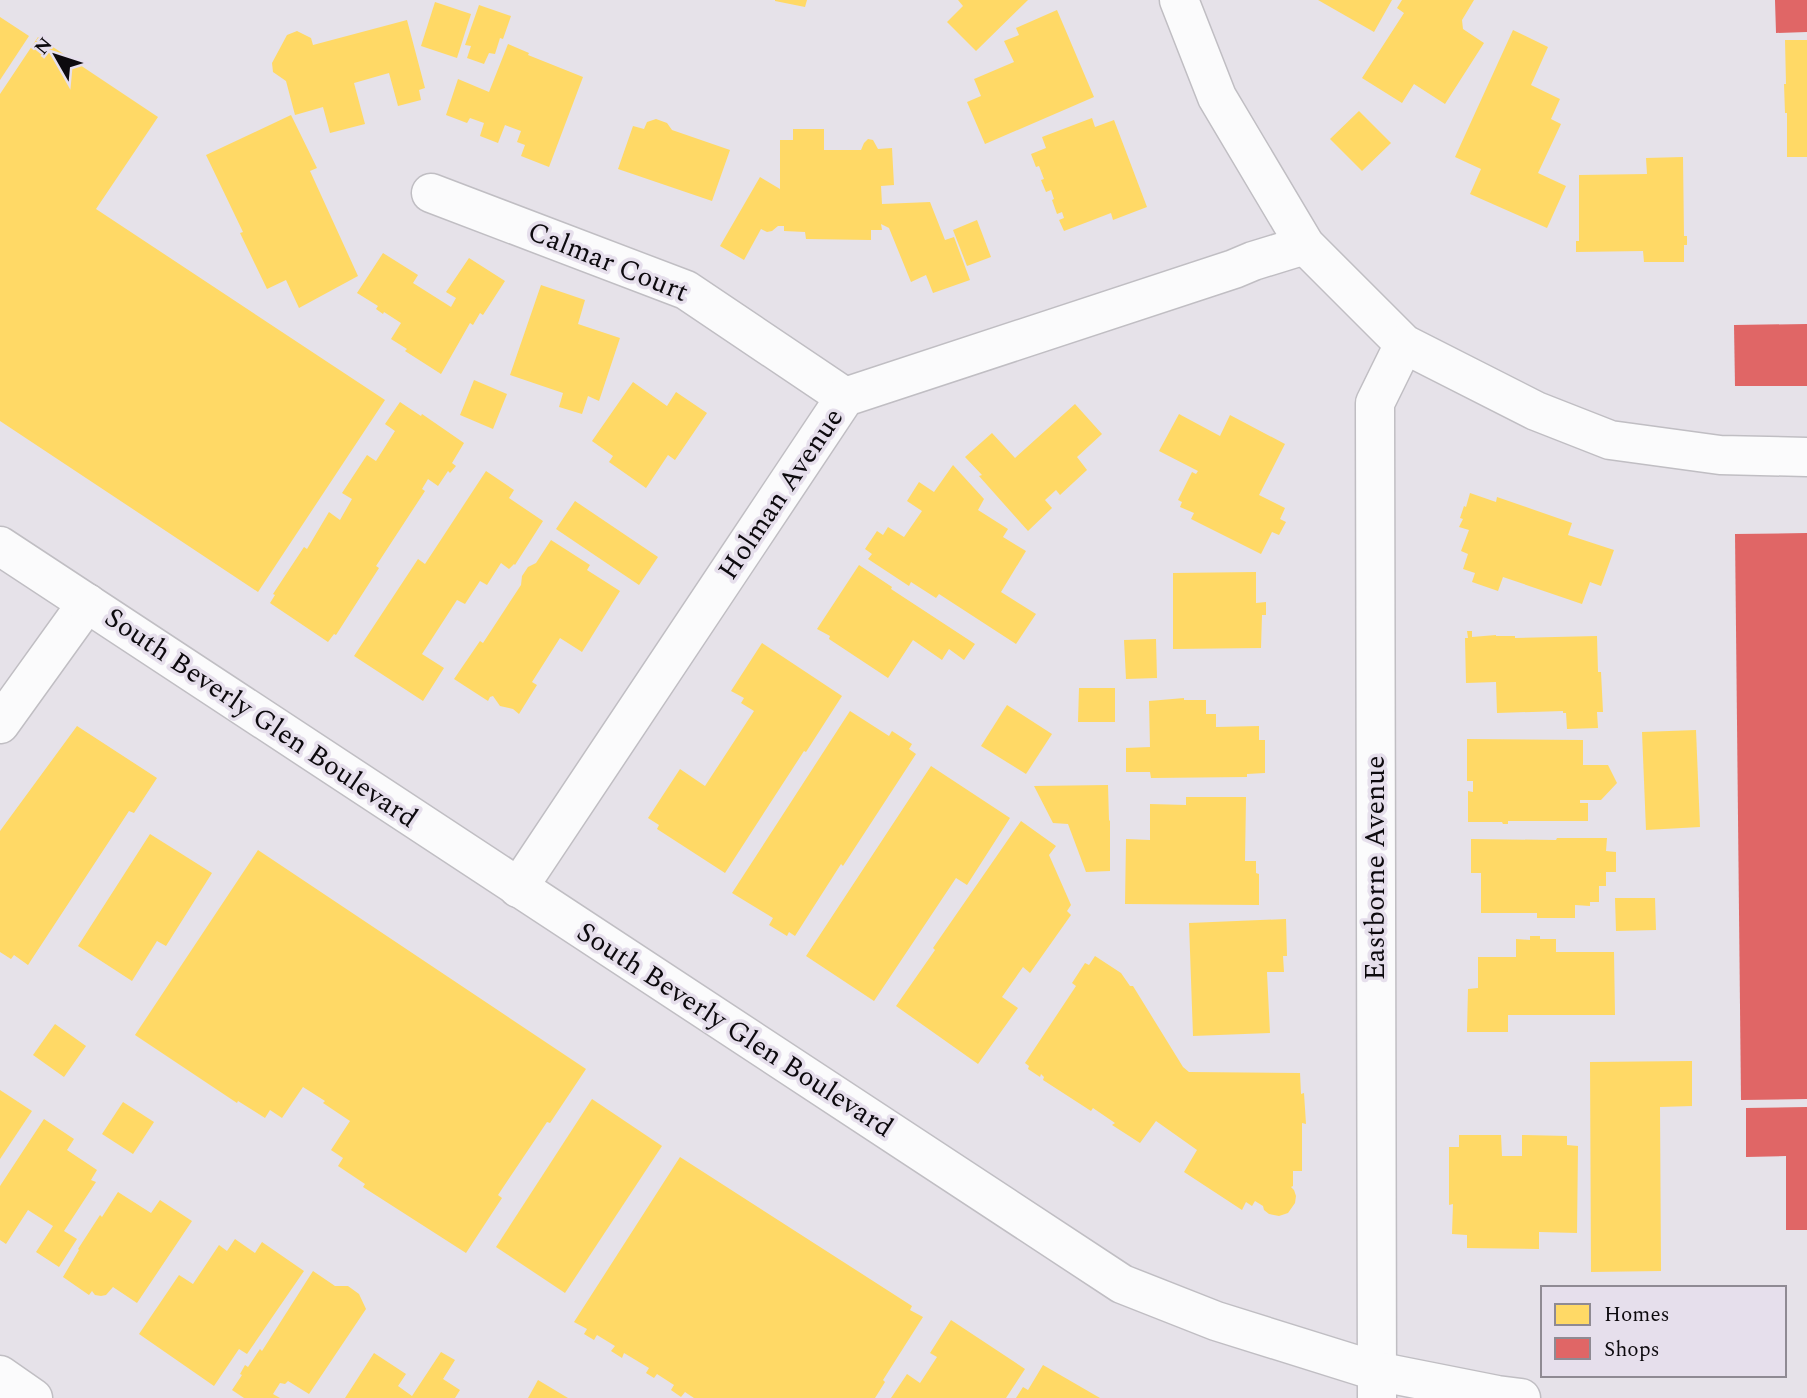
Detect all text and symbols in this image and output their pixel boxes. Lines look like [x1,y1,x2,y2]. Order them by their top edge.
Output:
north arrow [21,21,91,91]
text: N [28,31,60,61]
street label: Calmar Court [521,210,695,314]
street label: Holman Avenue [707,399,855,589]
street label: South Beverly Glen Boulevard [95,597,427,839]
street label: Eastborne Avenue [1354,755,1397,981]
street label: South Beverly Glen Boulevard [568,911,902,1149]
legend [1541,1286,1786,1377]
text: Homes [1604,1299,1670,1331]
text: Shops [1604,1334,1660,1366]

